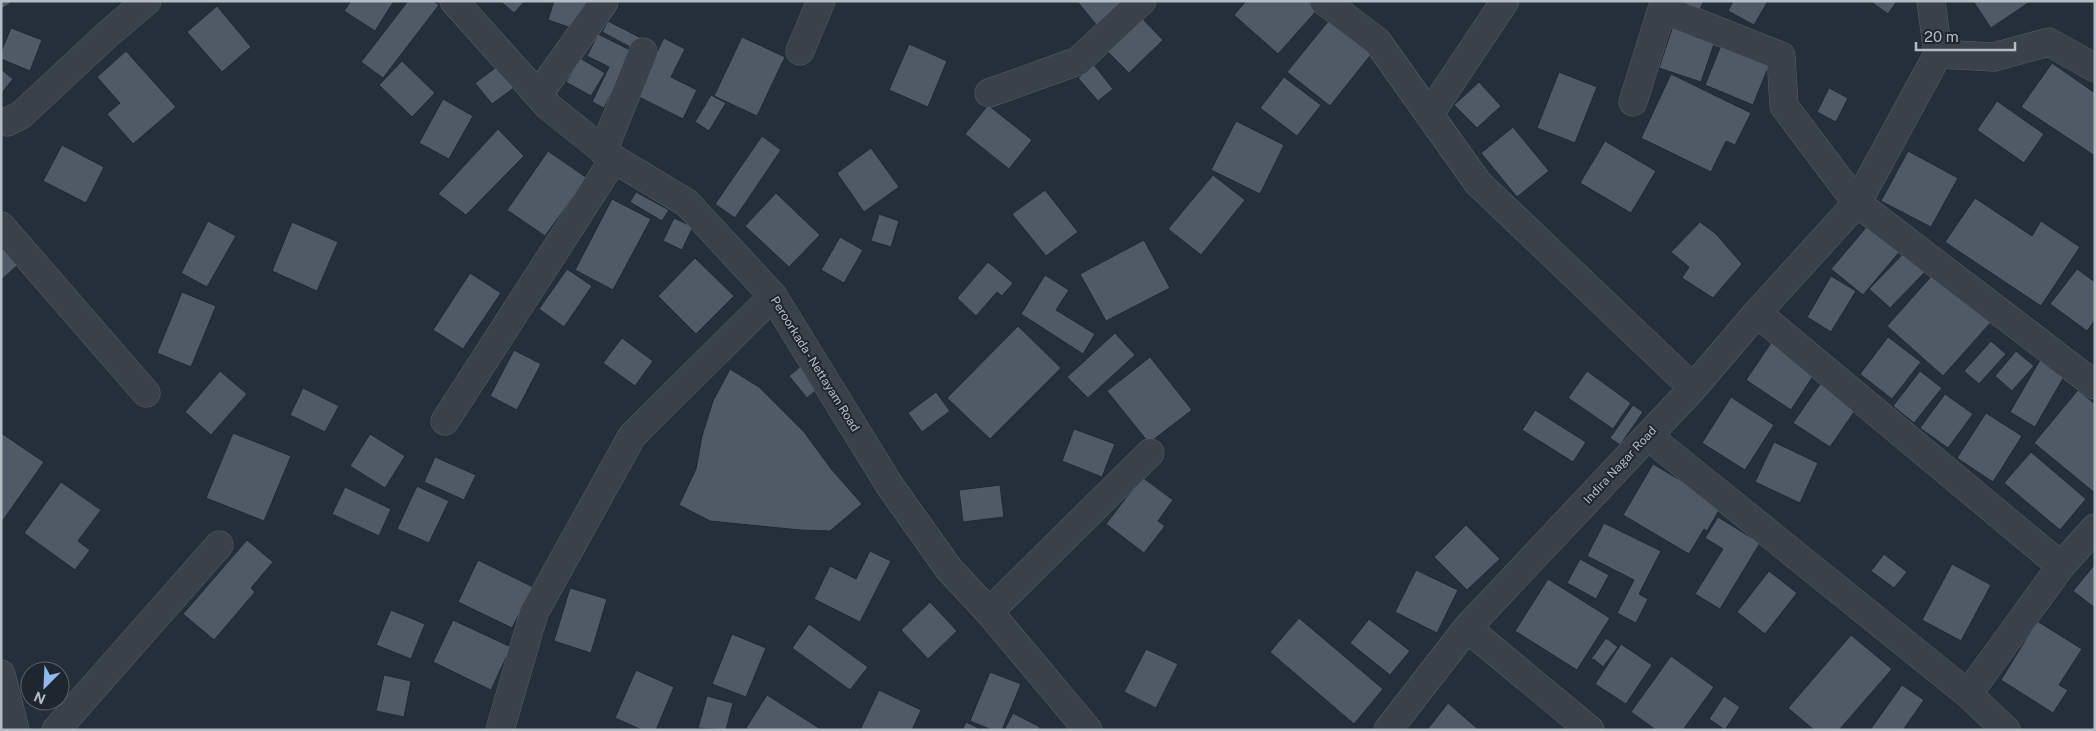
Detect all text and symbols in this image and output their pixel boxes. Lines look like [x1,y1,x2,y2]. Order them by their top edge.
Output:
scale bar [1916,20,2015,52]
text: 20 m [1924,28,1959,45]
street label: Peroorkada - Nettayam Road [768,294,862,434]
street label: Indira Nagar Road [1581,424,1659,506]
north arrow [20,661,70,711]
text: N [31,688,48,707]

